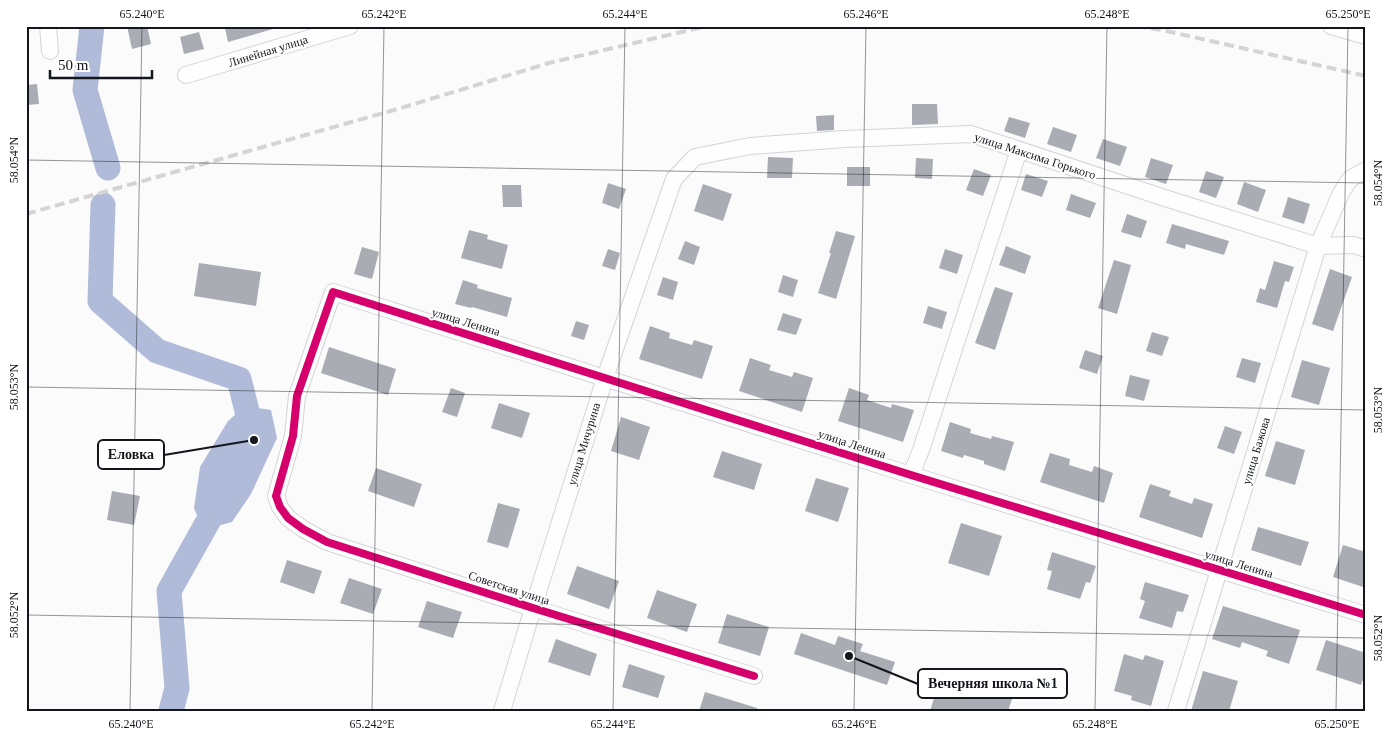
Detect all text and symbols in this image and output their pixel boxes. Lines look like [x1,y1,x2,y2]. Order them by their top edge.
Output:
text: 65.240°E [119,7,165,21]
text: 65.242°E [361,7,407,21]
text: 65.244°E [602,7,648,21]
text: 65.246°E [843,7,889,21]
text: 65.248°E [1084,7,1130,21]
text: 65.250°E [1325,7,1371,21]
street label: Линейная улица [226,32,310,70]
scale bar [50,48,152,80]
text: 50 m [58,57,89,73]
street label: улица Максима Горького [972,130,1098,182]
text: 58.054°N [7,136,21,183]
text: 58.054°N [1371,159,1385,206]
street label: улица Ленина [430,305,502,339]
text: 58.053°N [7,363,21,410]
text: 58.053°N [1371,386,1385,433]
street label: улица Мичурина [565,400,603,487]
street label: улица Бажова [1239,415,1273,486]
street label: улица Ленина [816,426,888,462]
callout: Еловка [98,440,164,469]
text: Еловка [108,447,154,462]
street label: улица Ленина [1203,547,1275,581]
street label: Советская улица [467,568,552,608]
text: 58.052°N [7,591,21,638]
text: 58.052°N [1371,614,1385,661]
callout: Вечерняя школа №1 [918,669,1067,698]
text: Вечерняя школа №1 [928,676,1058,691]
text: 65.240°E [108,717,154,731]
text: 65.242°E [349,717,395,731]
text: 65.244°E [590,717,636,731]
text: 65.246°E [831,717,877,731]
text: 65.248°E [1072,717,1118,731]
text: 65.250°E [1314,717,1360,731]

